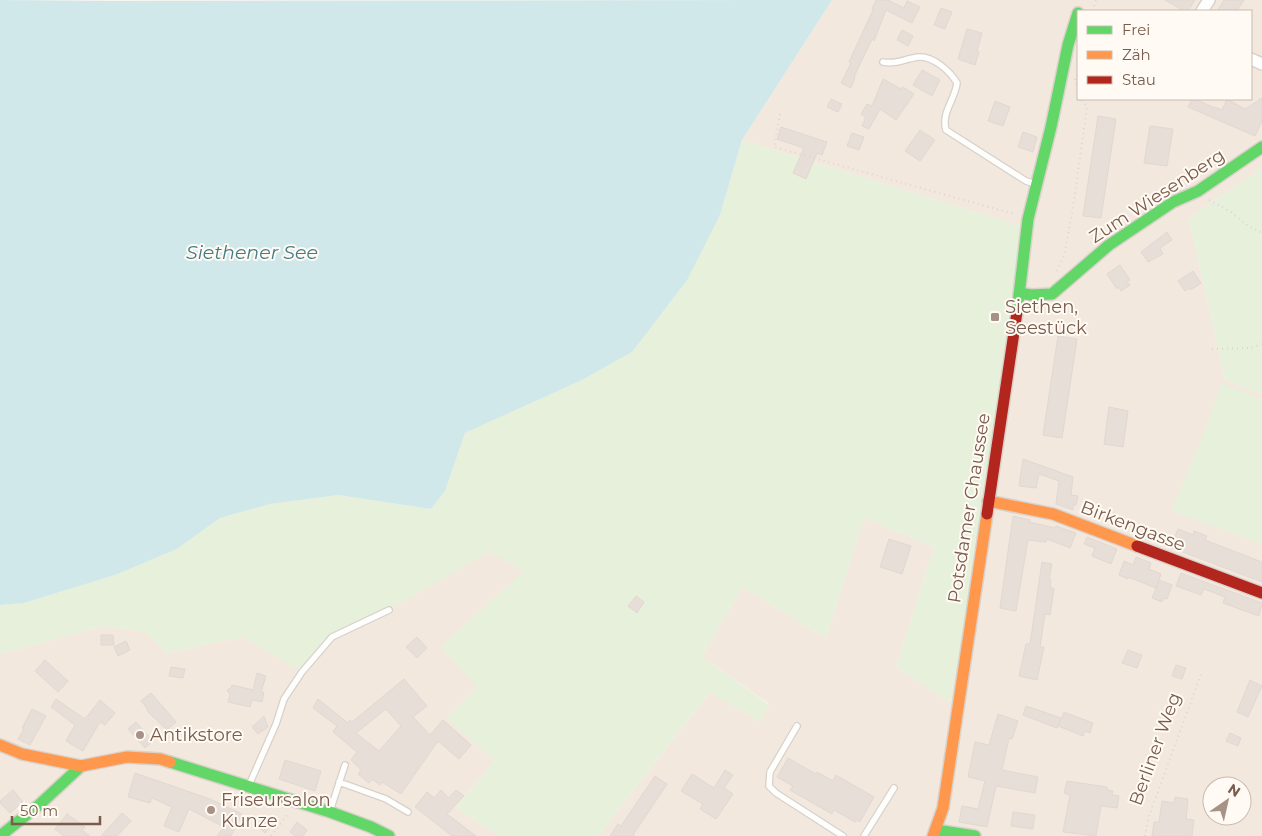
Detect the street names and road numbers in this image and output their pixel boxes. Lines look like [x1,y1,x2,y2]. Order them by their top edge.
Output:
street label: Zum Wiesenberg [1085,144,1229,248]
street label: Potsdamer Chaussee [943,411,995,604]
street label: Birkengasse [1078,496,1189,556]
street label: Berliner Weg [1124,690,1186,808]

